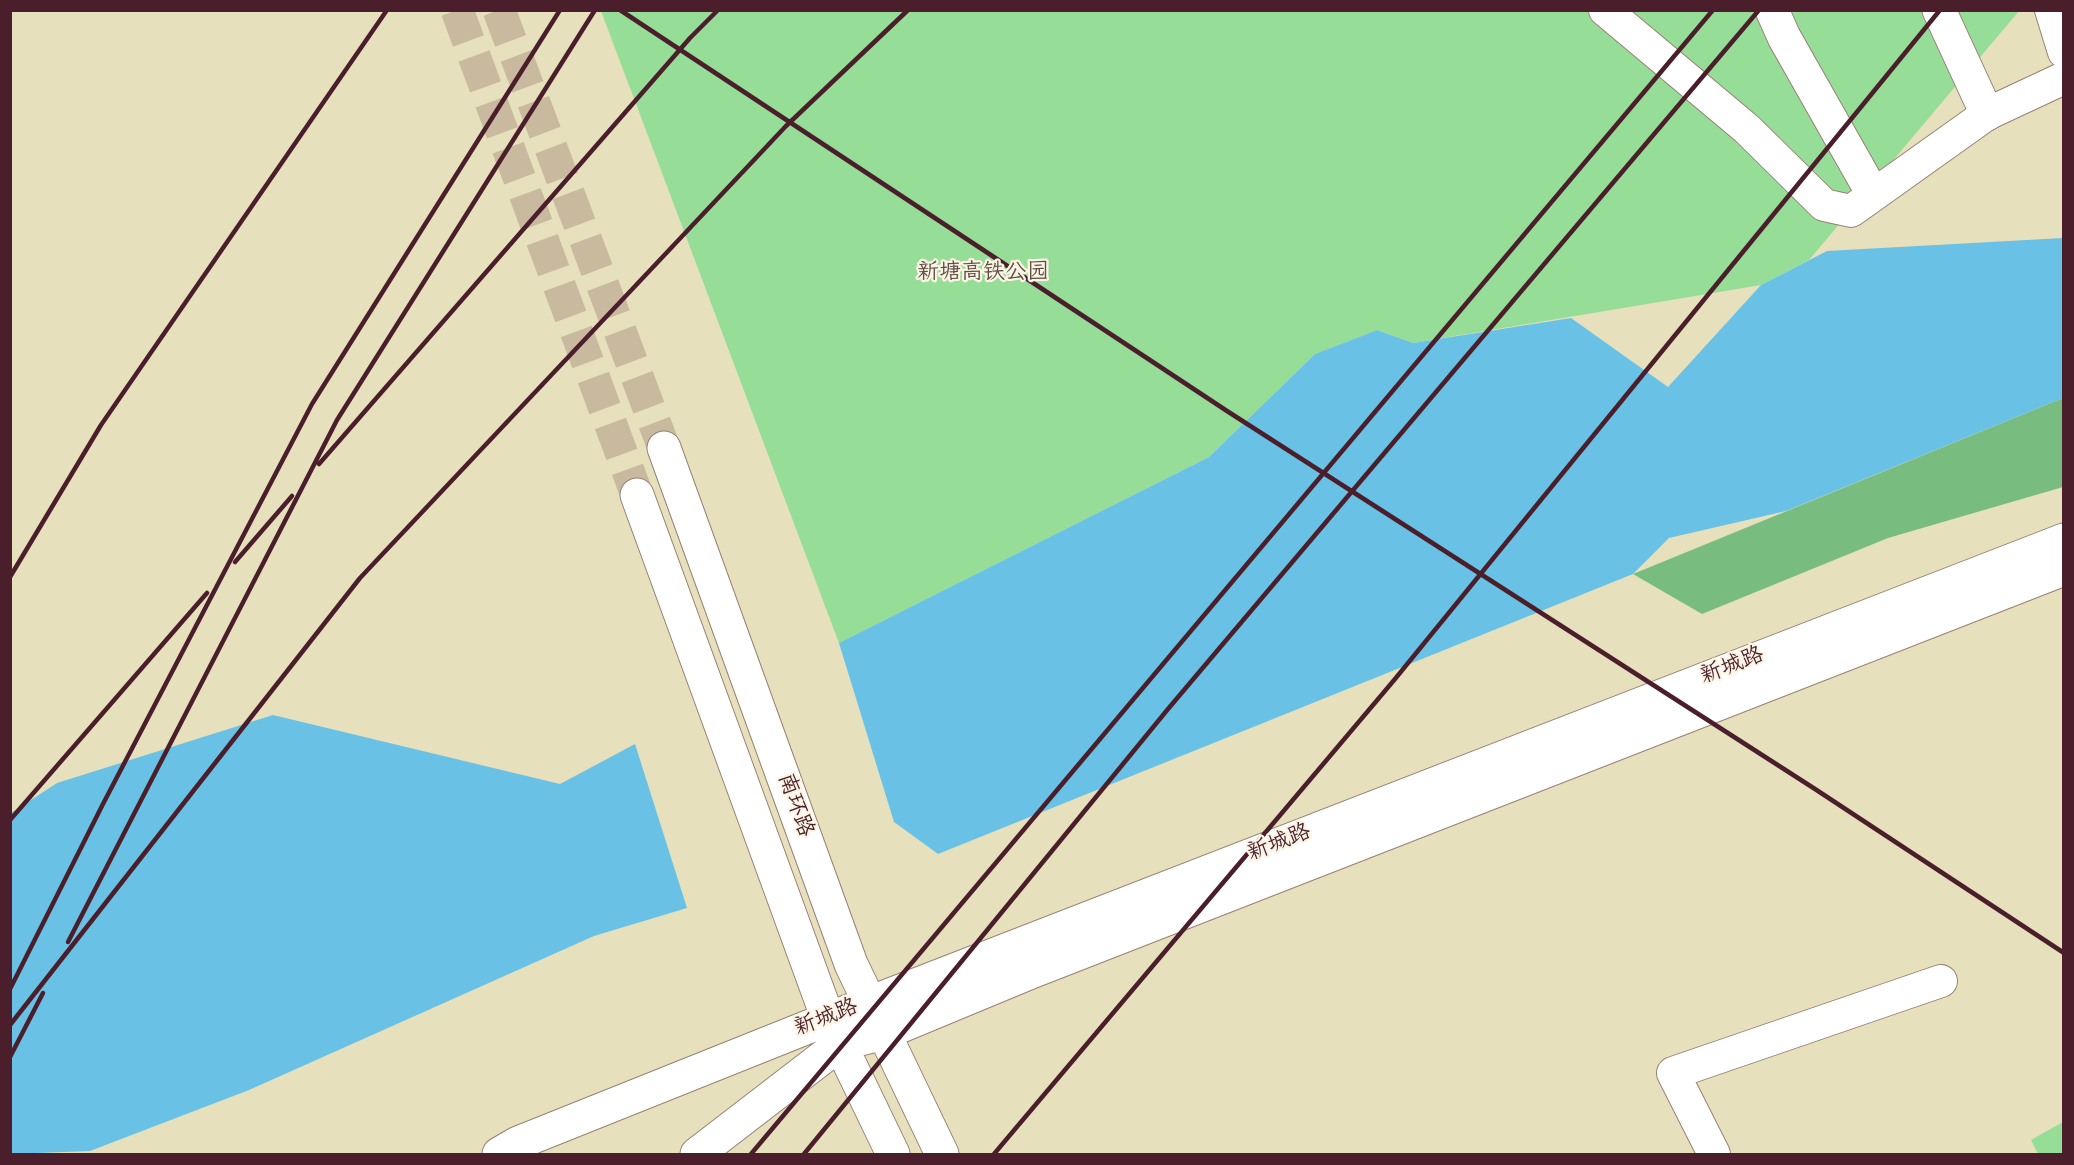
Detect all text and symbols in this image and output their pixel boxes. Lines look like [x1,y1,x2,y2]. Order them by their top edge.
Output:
park label: 新塘高铁公园 [917,262,1049,288]
street label: 新城路 [1697,644,1769,692]
street label: 南环路 [769,770,817,842]
street label: 新城路 [1244,821,1316,869]
street label: 新城路 [791,996,863,1044]

